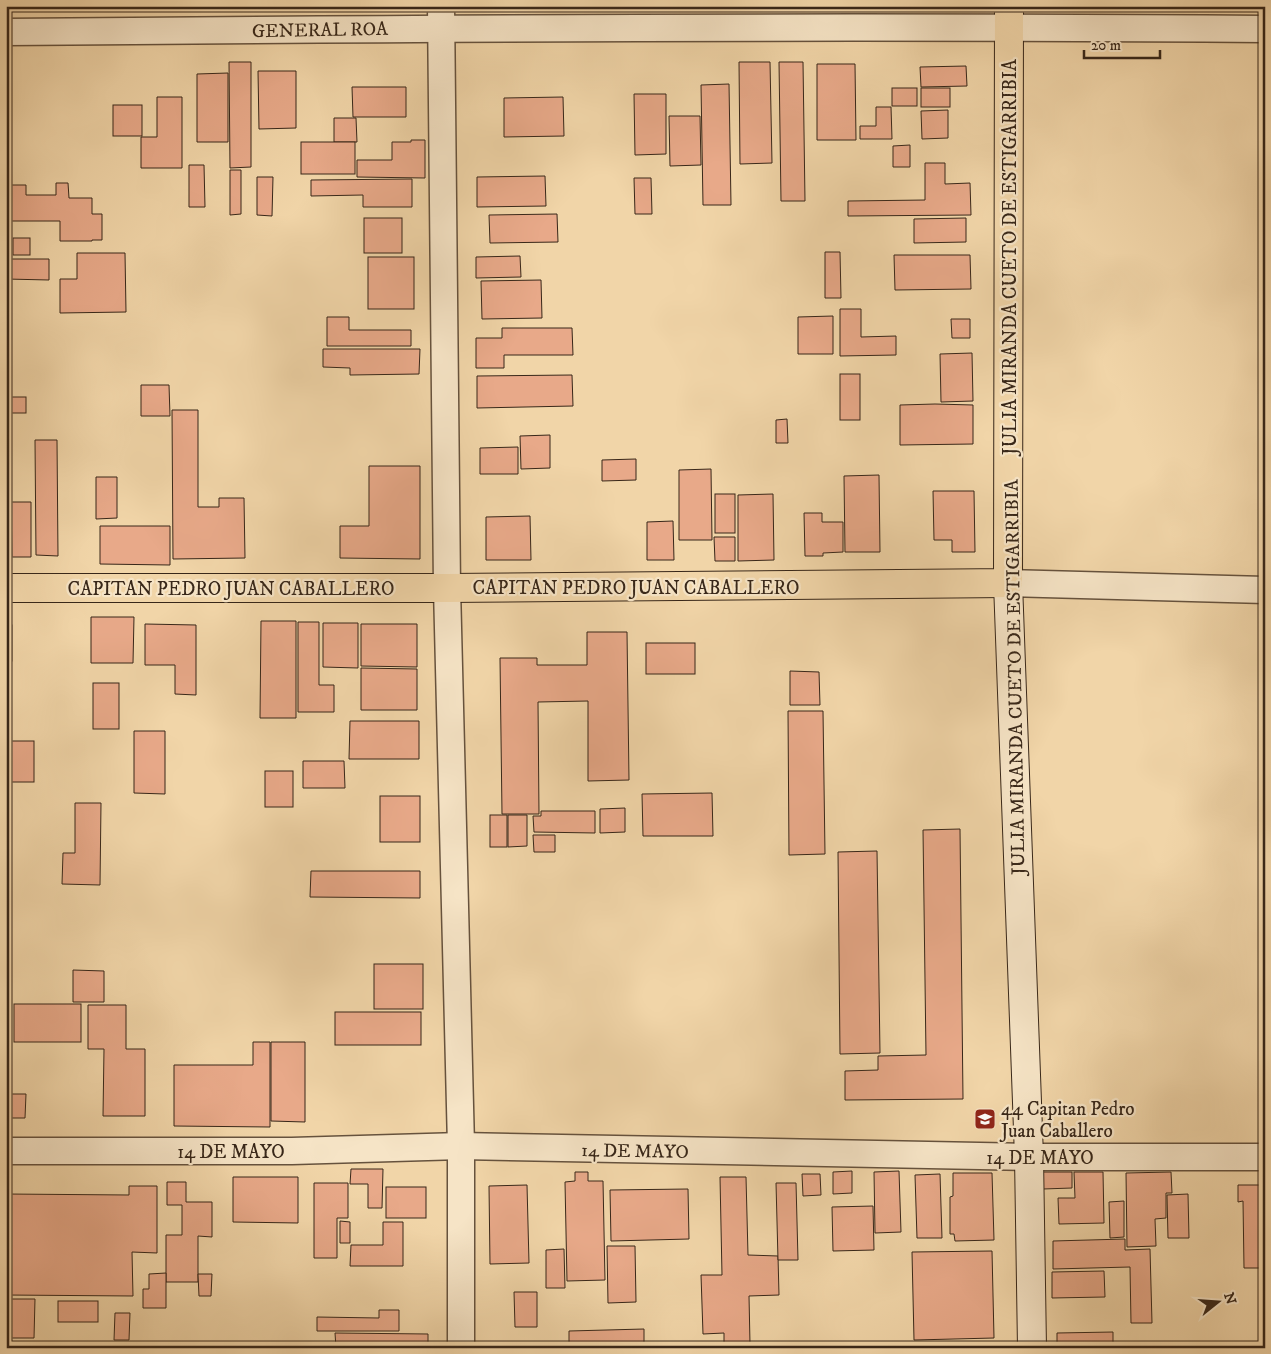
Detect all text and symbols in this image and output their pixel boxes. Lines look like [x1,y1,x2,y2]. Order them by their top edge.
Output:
street label: GENERAL ROA [252,18,389,43]
scale bar [1084,28,1160,60]
text: 20 m [1091,36,1121,55]
street label: JULIA MIRANDA CUETO DE ESTIGARRIBIA [999,58,1022,457]
street label: JULIA MIRANDA CUETO DE ESTIGARRIBIA [1001,478,1030,877]
street label: CAPITAN PEDRO JUAN CABALLERO [473,577,800,600]
street label: CAPITAN PEDRO JUAN CABALLERO [68,578,395,601]
place label: 44 Capitan Pedro Juan Caballero [999,1098,1135,1143]
school or university icon: 44 Capitan Pedro Juan Caballero [973,1107,997,1131]
street label: 14 DE MAYO [581,1139,689,1164]
street label: 14 DE MAYO [177,1141,285,1164]
street label: 14 DE MAYO [986,1147,1094,1170]
north arrow [1194,1276,1244,1326]
text: N [1219,1290,1240,1307]

